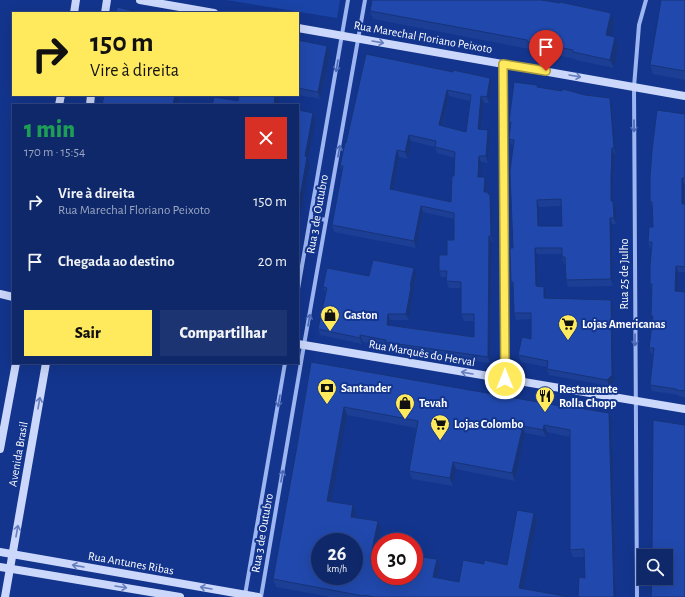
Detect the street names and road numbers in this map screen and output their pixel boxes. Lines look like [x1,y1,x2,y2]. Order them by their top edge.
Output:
street label: Rua Marechal Floriano Peixoto [353,19,493,55]
street label: Rua 3 de Outubro [304,173,330,255]
street label: Rua 25 de Julho [618,238,630,310]
street label: Rua Marquês do Herval [368,338,476,368]
street label: Avenida Brasil [6,420,30,488]
street label: Rua 3 de Outubro [249,492,275,574]
street label: Rua Antunes Ribas [87,550,175,576]

